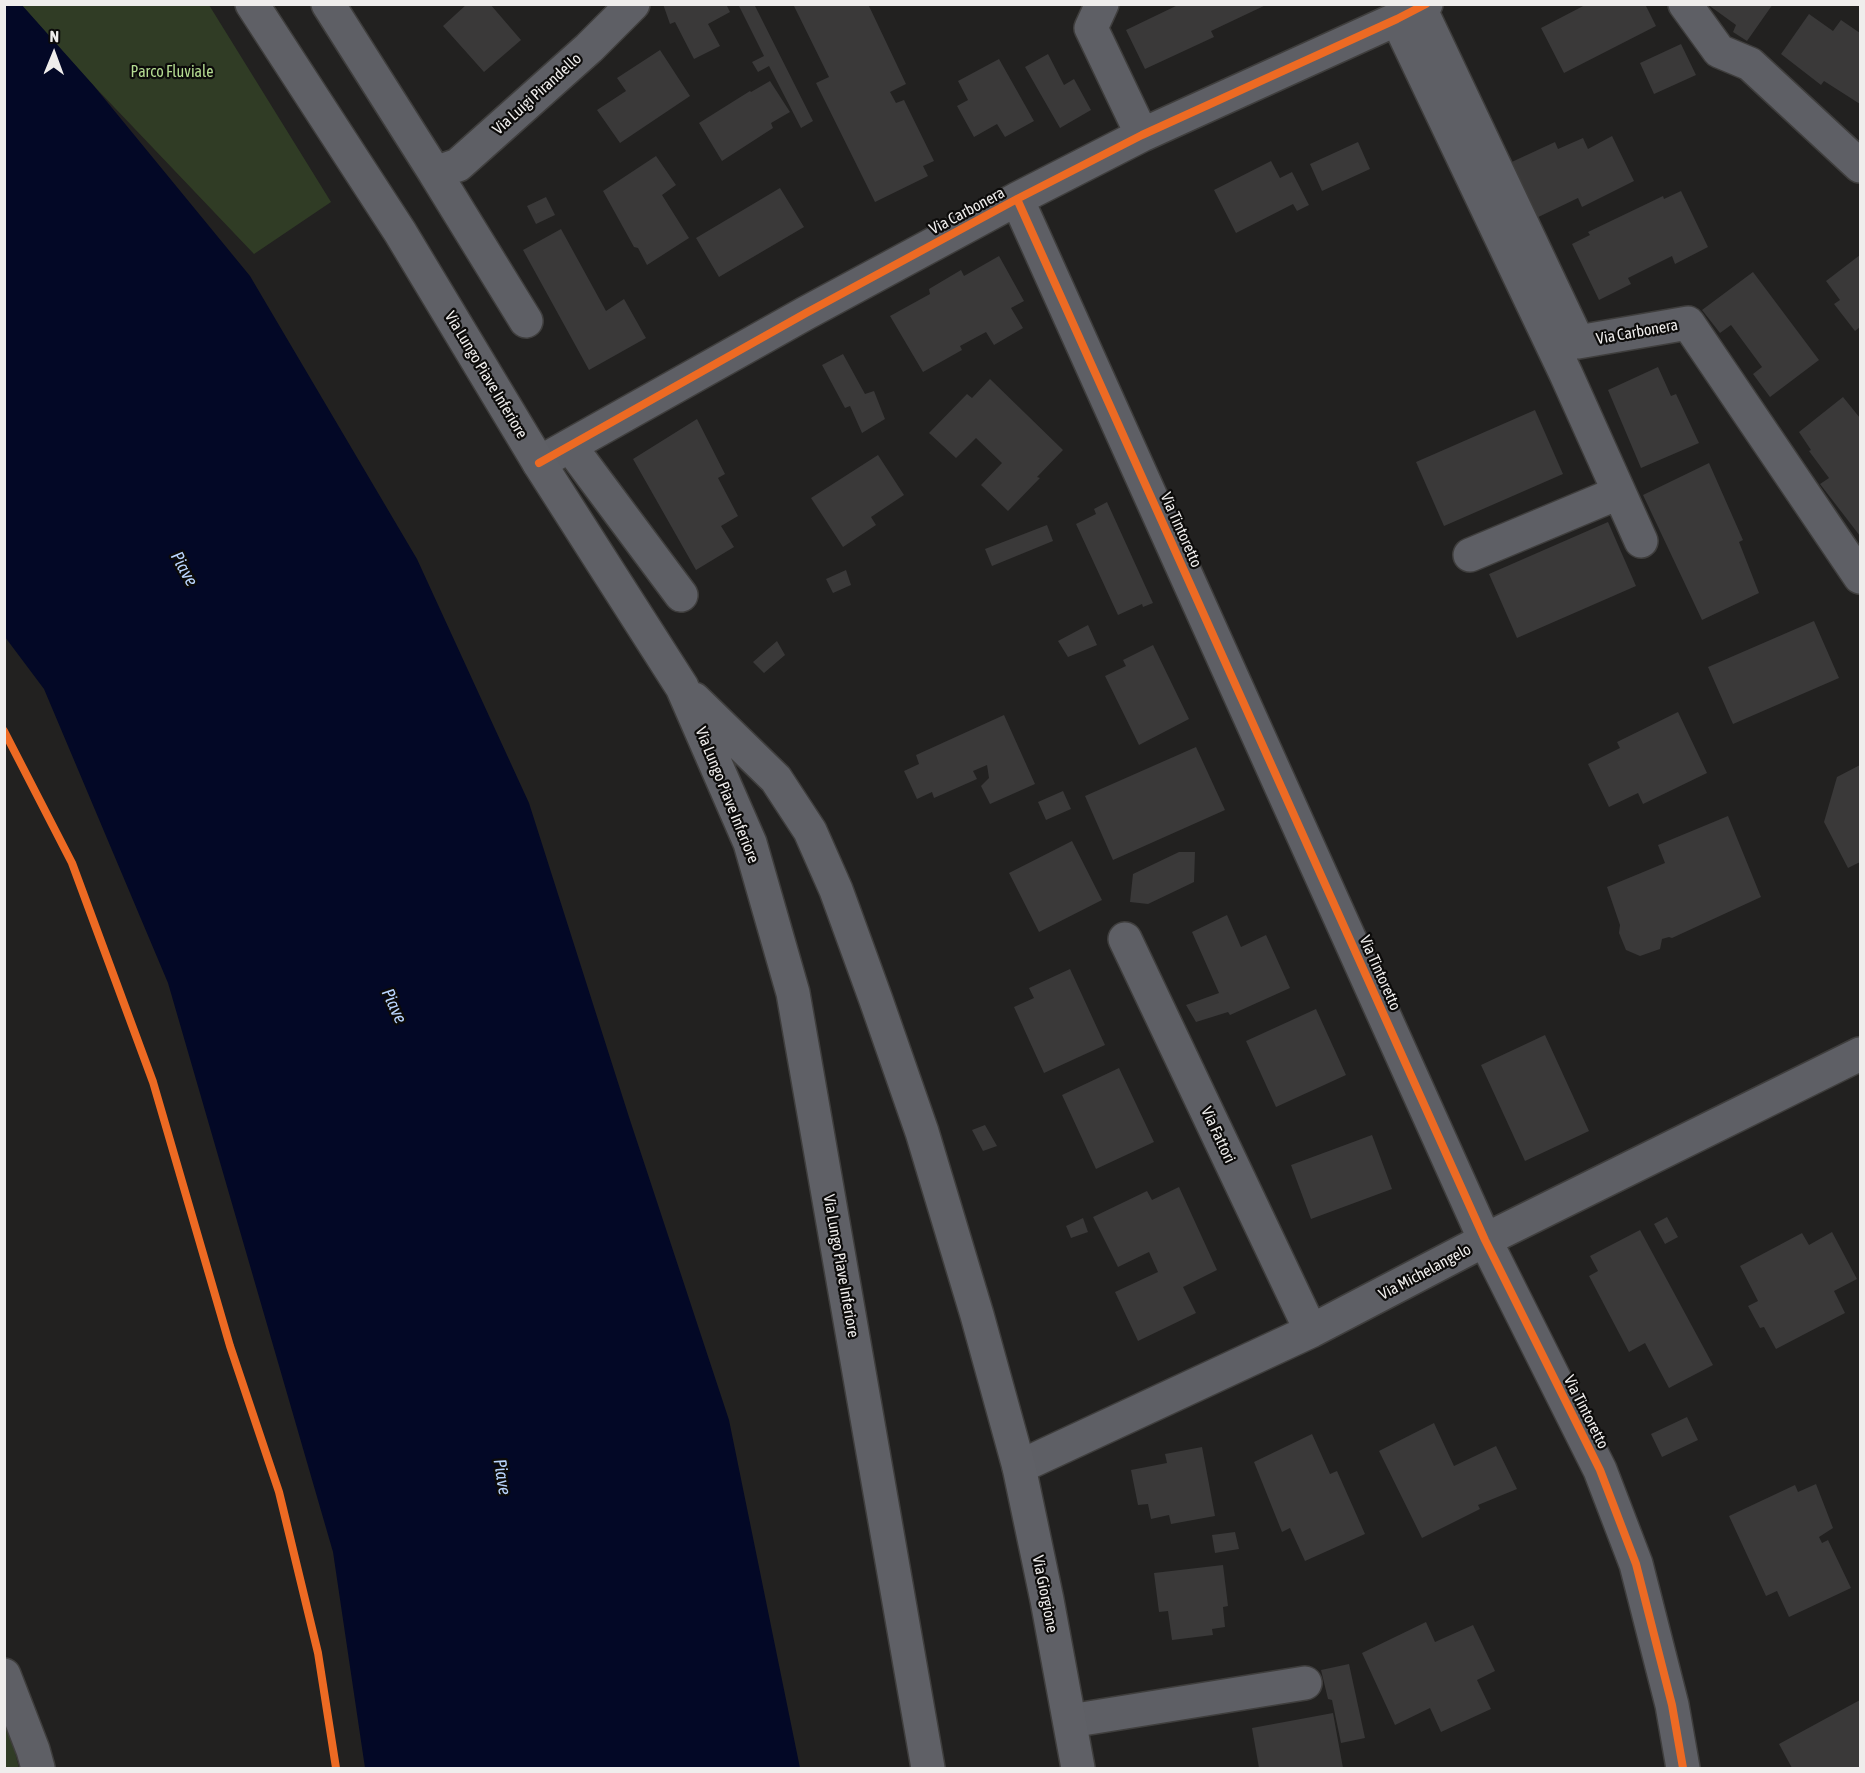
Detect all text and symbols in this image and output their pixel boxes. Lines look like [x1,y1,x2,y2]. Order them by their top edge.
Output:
north arrow [24,24,84,84]
text: N [49,27,59,45]
street label: Via Luigi Pirandello [489,49,585,139]
park label: Parco Fluviale [131,62,213,82]
street label: Via Carbonera [926,183,1008,239]
street label: Via Lungo Piave Inferiore [440,308,532,442]
street label: Via Carbonera [1595,315,1679,349]
street label: Via Tintoretto [1156,490,1206,570]
water label: Piave [166,548,202,590]
street label: Via Lungo Piave Inferiore [691,724,763,866]
street label: Via Tintoretto [1355,933,1405,1013]
water label: Piave [377,985,411,1027]
street label: Via Fattori [1197,1104,1239,1166]
street label: Via Lungo Piave Inferiore [819,1193,863,1339]
street label: Via Michelangelo [1376,1240,1474,1304]
street label: Via Tintoretto [1559,1372,1613,1452]
water label: Piave [488,1457,516,1497]
street label: Via Giorgione [1028,1554,1062,1634]

